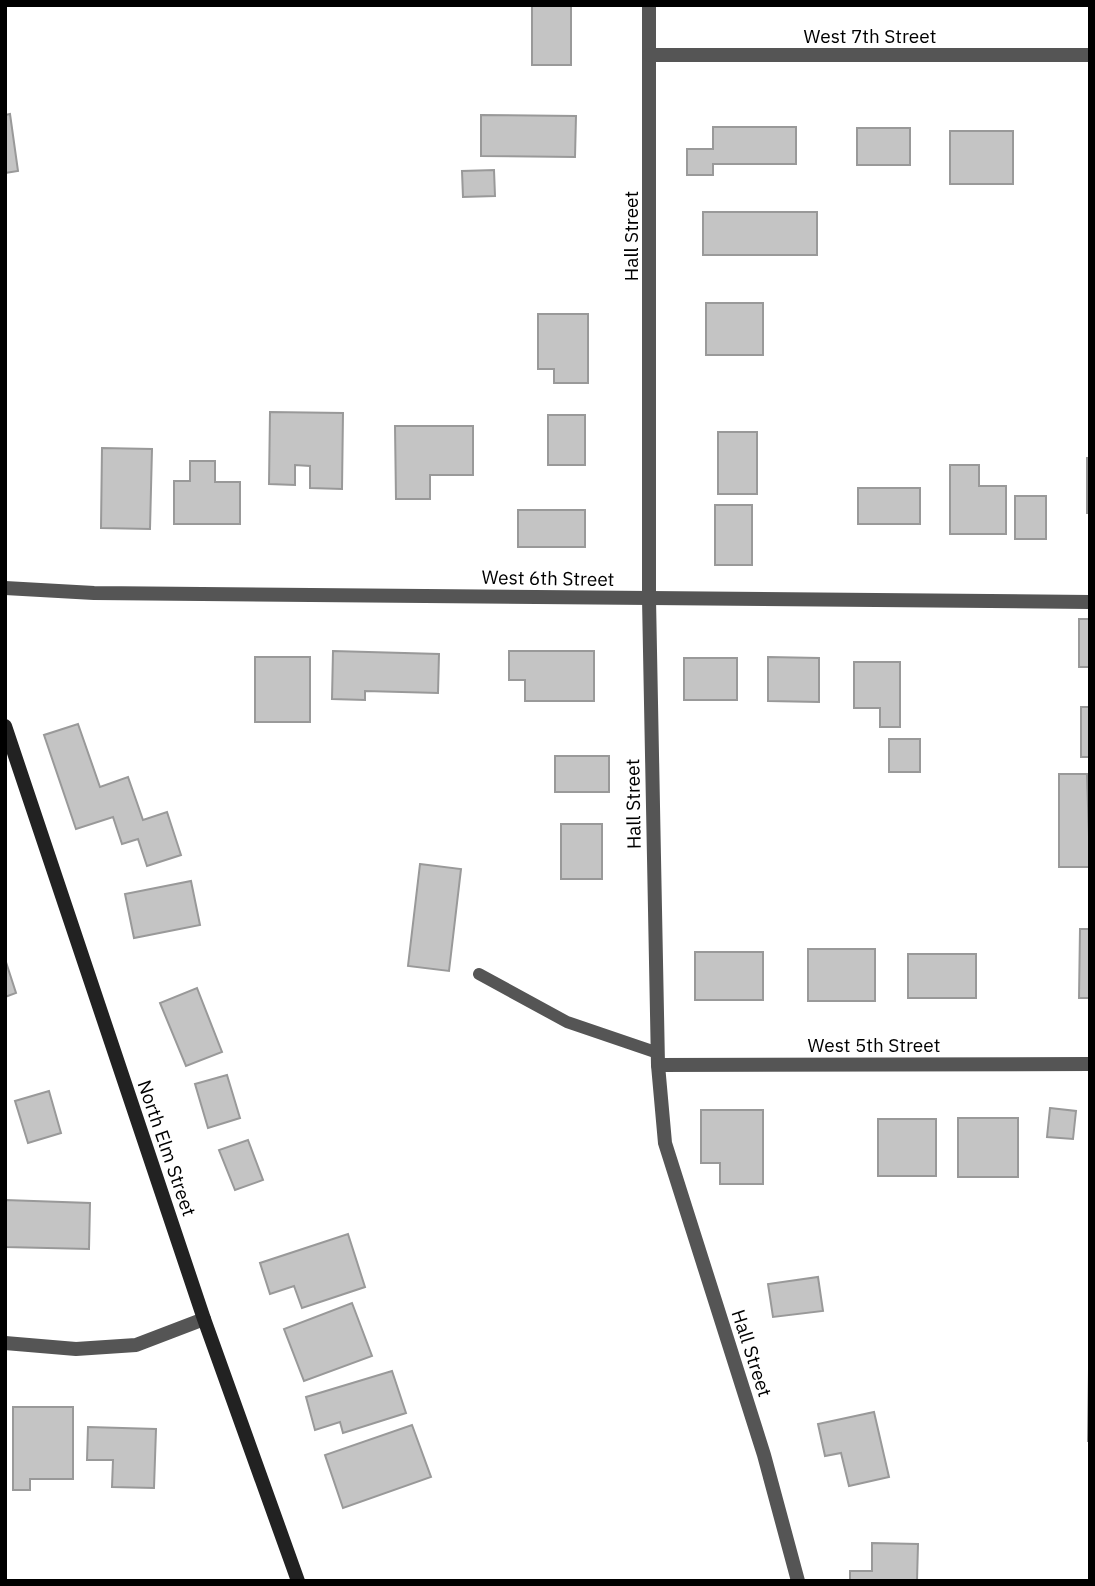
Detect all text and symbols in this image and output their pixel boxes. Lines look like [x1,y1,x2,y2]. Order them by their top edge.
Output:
street label: West 7th Street [804,24,936,48]
street label: Hall Street [619,191,643,281]
street label: West 6th Street [481,565,615,591]
street label: Hall Street [620,759,646,849]
street label: West 5th Street [808,1033,940,1057]
street label: North Elm Street [132,1077,202,1219]
street label: Hall Street [727,1306,777,1400]

